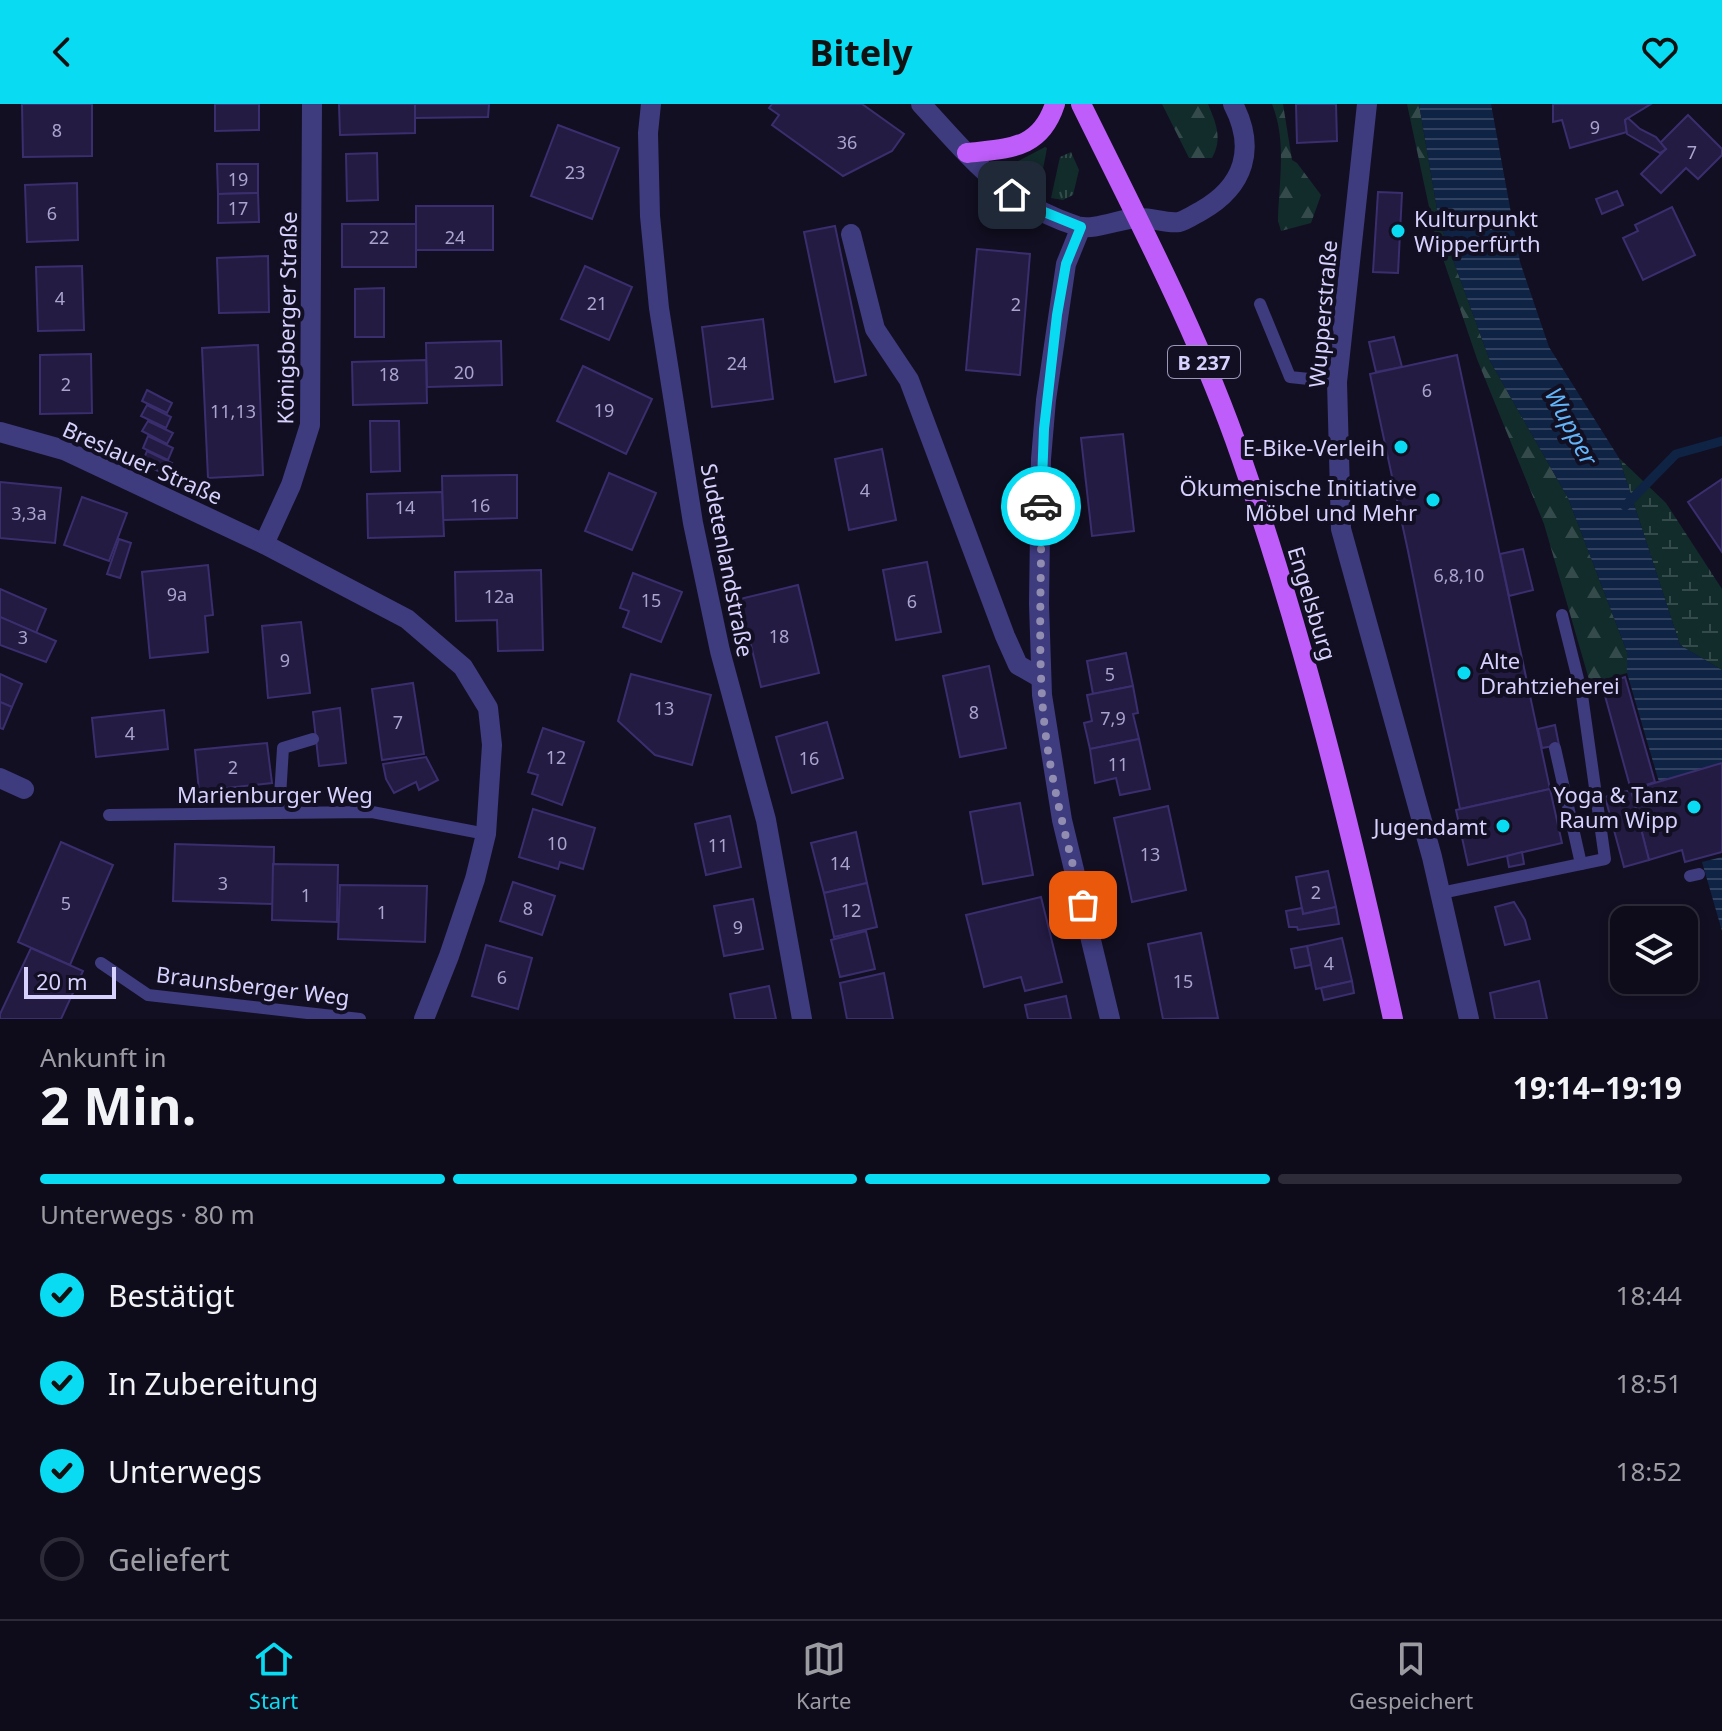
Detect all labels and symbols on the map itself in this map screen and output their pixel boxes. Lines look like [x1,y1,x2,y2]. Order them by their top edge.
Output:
house number: 9 [1590,115,1600,139]
house number: 8 [52,118,62,142]
house number: 36 [837,130,857,154]
house number: 7 [1687,140,1697,164]
house number: 23 [565,160,585,184]
pin [978,161,1046,229]
house number: 19 [228,167,248,191]
house number: 17 [228,196,248,220]
house number: 6 [47,201,57,225]
place label: Kulturpunkt Wipperfürth [1414,203,1540,258]
street label: Königsberger Straße [269,211,303,425]
marker: Kulturpunkt Wipperfürth [1389,222,1407,240]
house number: 22 [369,225,389,249]
house number: 24 [445,225,465,249]
street label: Wupperstraße [1301,239,1343,389]
house number: 4 [55,286,65,310]
house number: 21 [587,291,607,315]
house number: 2 [1011,292,1021,316]
road number: B 237 [1168,346,1240,378]
house number: 24 [727,351,747,375]
house number: 20 [454,360,474,384]
house number: 18 [379,362,399,386]
house number: 2 [61,372,71,396]
house number: 6 [1422,378,1432,402]
water label: Wupper [1538,381,1607,472]
house number: 19 [594,398,614,422]
house number: 11,13 [210,399,256,423]
street label: Breslauer Straße [58,413,228,511]
place label: E-Bike-Verleih [1243,432,1385,462]
marker: E-Bike-Verleih [1392,438,1410,456]
street label: Sudetenlandstraße [695,461,761,659]
courier [1001,466,1081,546]
place label: Ökumenische Initiative Möbel und Mehr [1180,472,1417,527]
house number: 4 [860,478,870,502]
marker: Ökumenische Initiative Möbel und Mehr [1424,491,1442,509]
house number: 16 [470,493,490,517]
house number: 14 [395,495,415,519]
house number: 3,3a [11,501,47,525]
street label: Engelsburg [1281,542,1345,664]
house number: 6,8,10 [1434,563,1484,587]
house number: 9a [167,582,187,606]
house number: 12a [484,584,514,608]
house number: 15 [641,588,661,612]
house number: 6 [907,589,917,613]
house number: 18 [769,624,789,648]
house number: 3 [18,625,28,649]
place label: Alte Drahtzieherei [1480,645,1620,700]
house number: 9 [280,648,290,672]
house number: 5 [1105,662,1115,686]
marker: Alte Drahtzieherei [1455,664,1473,682]
house number: 13 [654,696,674,720]
house number: 8 [969,700,979,724]
house number: 7,9 [1100,706,1126,730]
house number: 7 [393,710,403,734]
house number: 4 [125,721,135,745]
house number: 12 [546,745,566,769]
house number: 16 [799,746,819,770]
house number: 11 [1108,752,1128,776]
house number: 2 [228,755,238,779]
street label: Marienburger Weg [177,779,373,809]
place label: Yoga & Tanz Raum Wipp [1553,779,1678,834]
marker: Yoga & Tanz Raum Wipp [1685,798,1703,816]
place label: Jugendamt [1371,811,1487,841]
marker: Jugendamt [1494,817,1512,835]
house number: 10 [547,831,567,855]
house number: 11 [708,833,728,857]
house number: 13 [1140,842,1160,866]
house number: 14 [830,851,850,875]
house number: 3 [218,871,228,895]
pin [1049,871,1117,939]
house number: 2 [1311,880,1321,904]
house number: 1 [301,883,311,907]
house number: 5 [61,891,71,915]
house number: 8 [523,896,533,920]
house number: 12 [841,898,861,922]
house number: 1 [377,900,387,924]
house number: 9 [733,915,743,939]
house number: 4 [1324,951,1334,975]
street label: Braunsberger Weg [155,958,351,1012]
scale bar [24,963,116,999]
house number: 6 [497,965,507,989]
house number: 15 [1173,969,1193,993]

